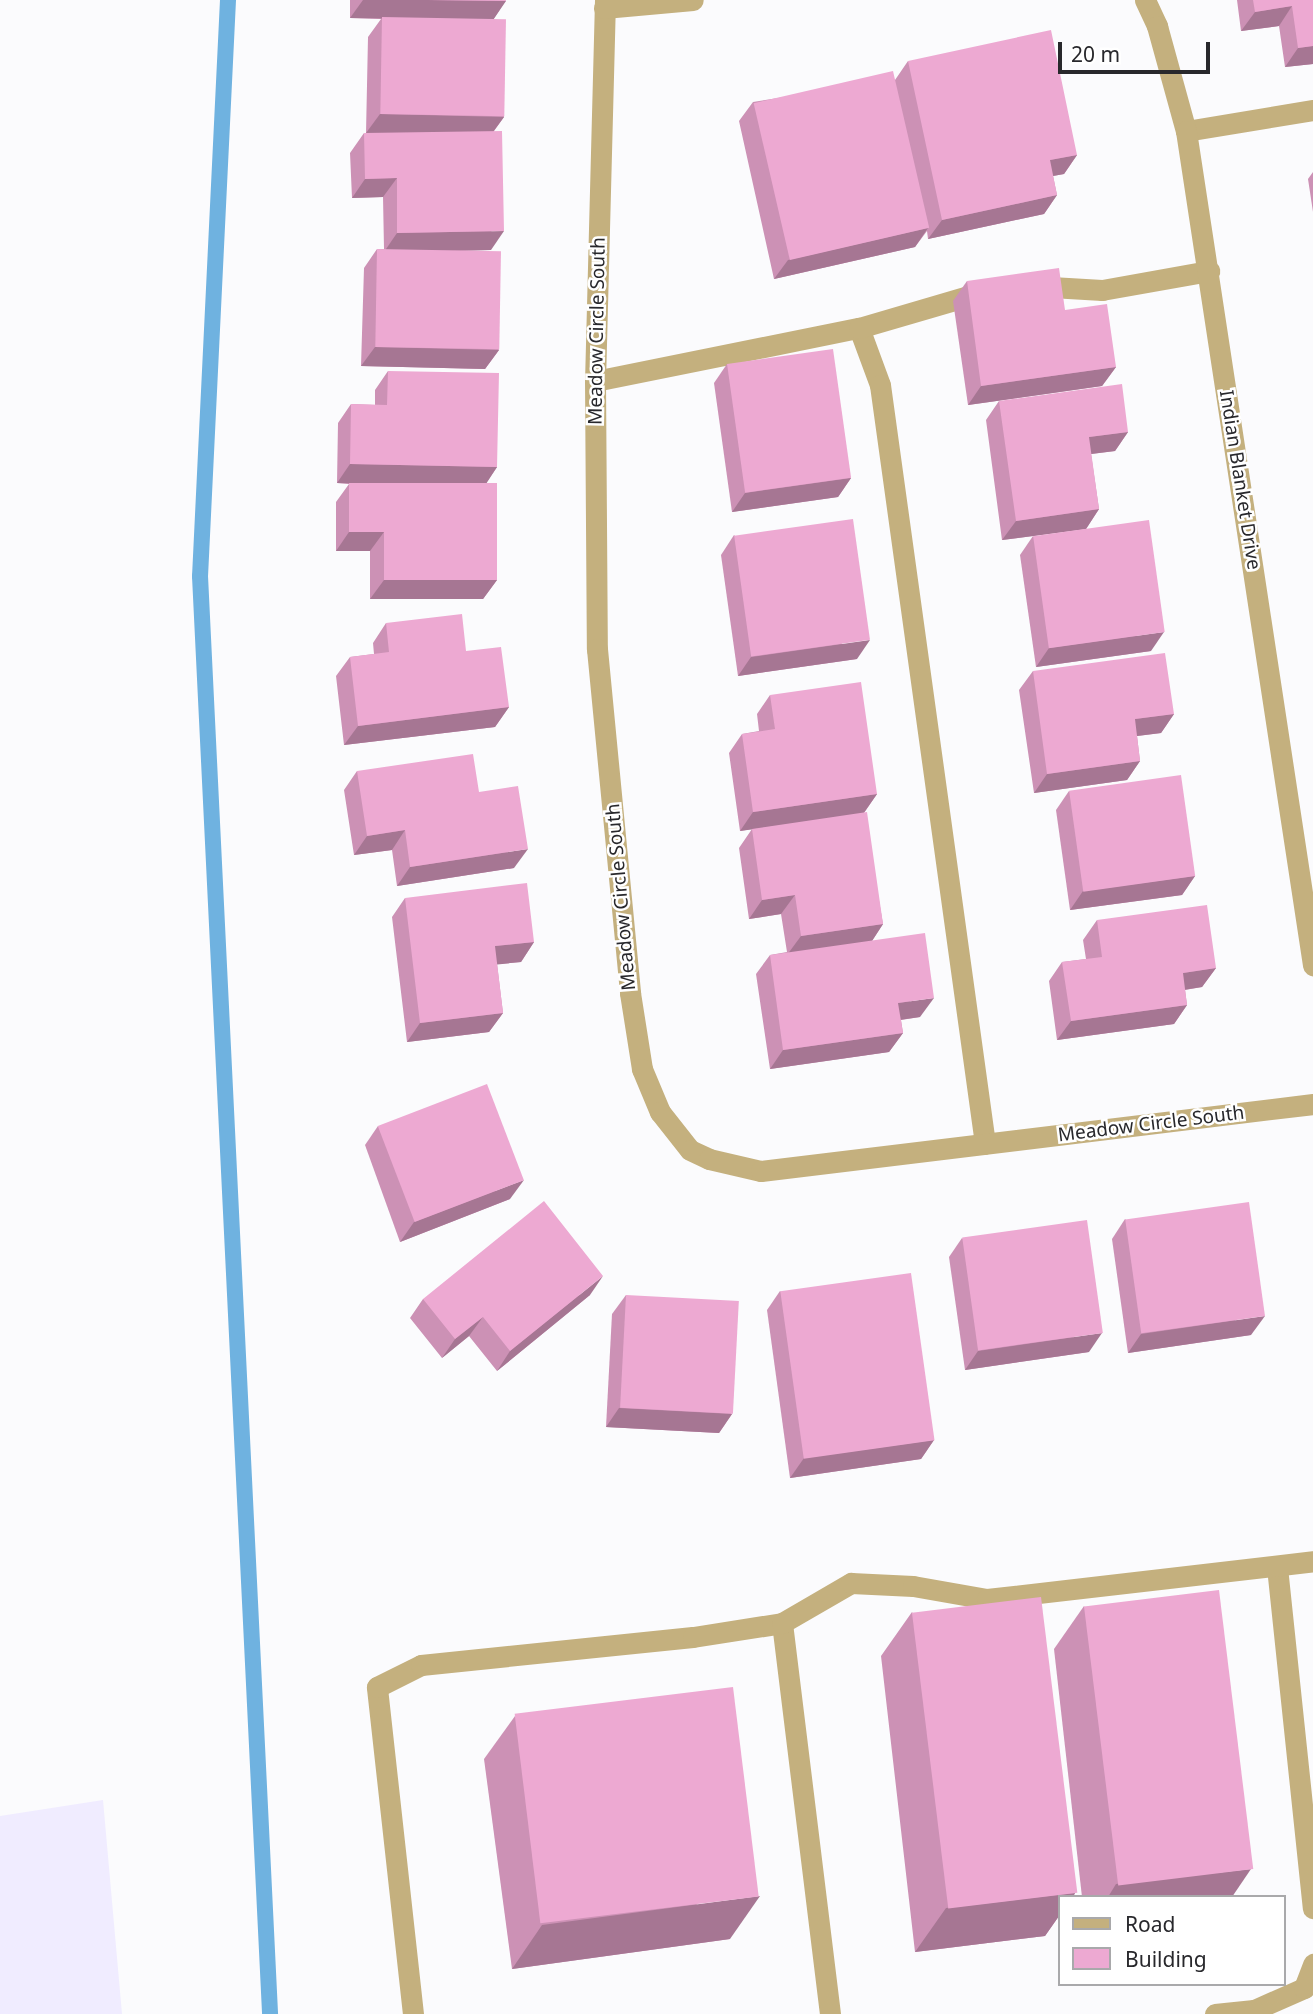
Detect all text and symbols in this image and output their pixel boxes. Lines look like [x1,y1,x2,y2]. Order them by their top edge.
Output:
scale bar [1061,28,1213,72]
text: 20 m [1071,40,1120,68]
street label: Meadow Circle South [584,237,610,425]
street label: Indian Blanket Drive [1215,389,1265,571]
street label: Meadow Circle South [601,803,641,991]
street label: Meadow Circle South [1057,1101,1245,1147]
legend [1058,1895,1285,1986]
text: Road [1125,1910,1175,1938]
text: Building [1125,1945,1207,1973]

